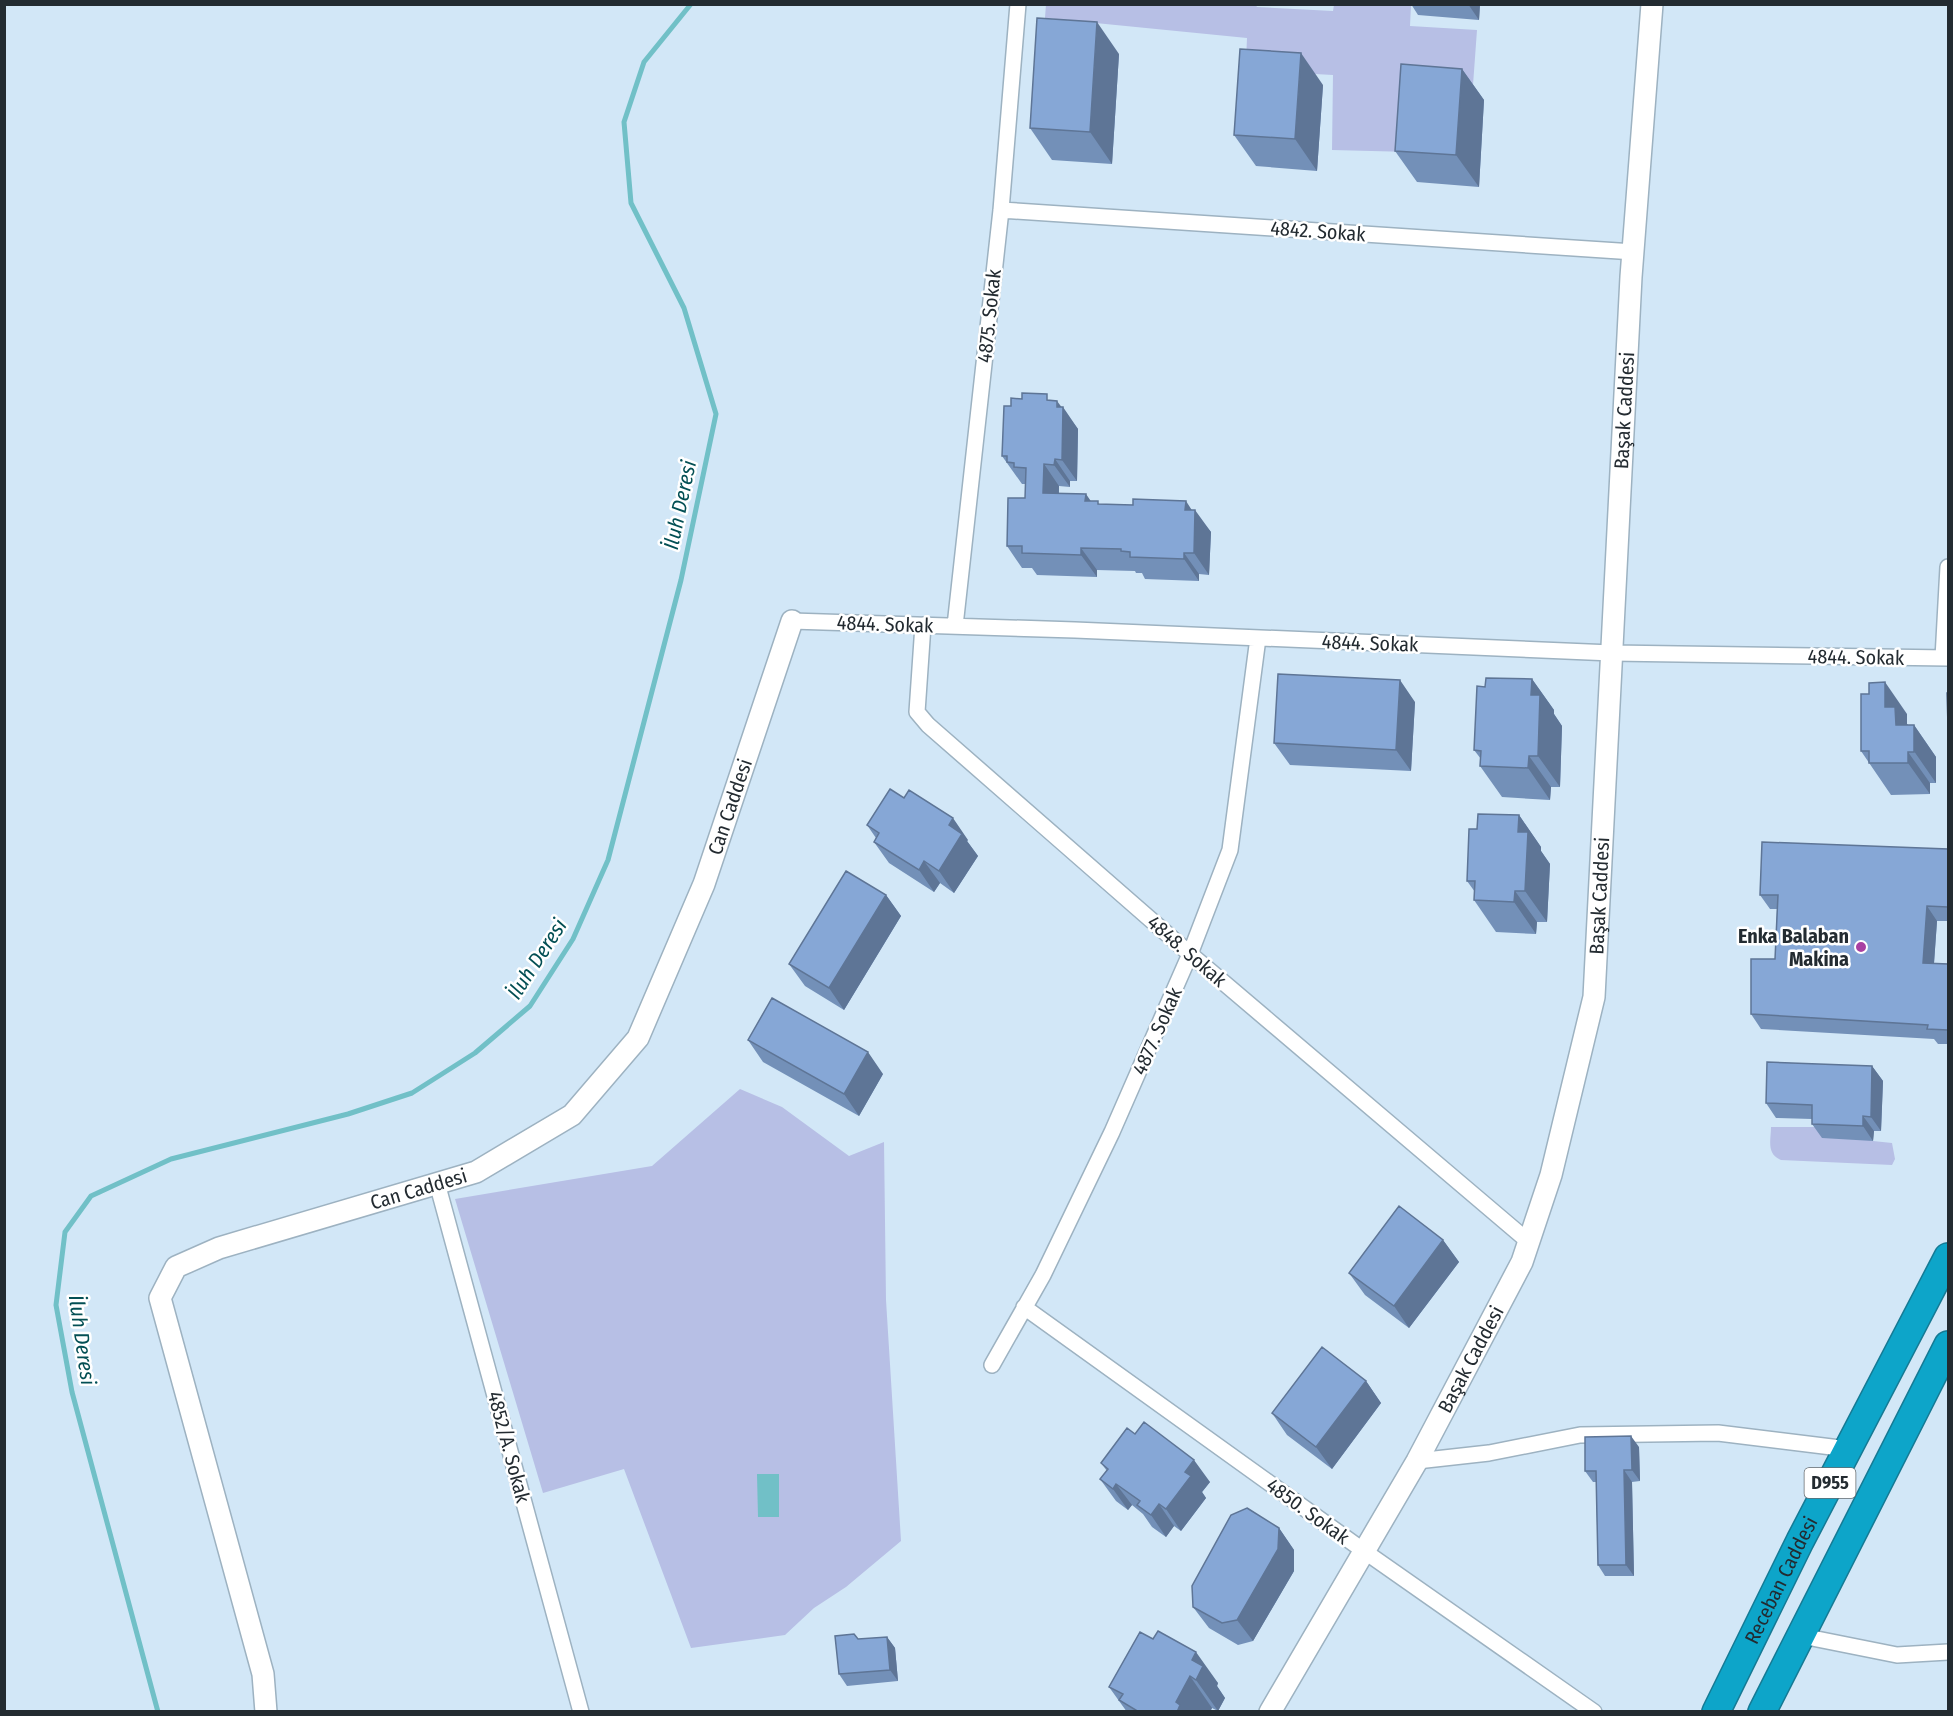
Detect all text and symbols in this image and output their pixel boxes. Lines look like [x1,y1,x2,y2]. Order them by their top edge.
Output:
street label: 4842. Sokak [1270,216,1367,246]
street label: 4875. Sokak [972,267,1006,364]
street label: Başak Caddesi [1609,351,1639,470]
water label: İluh Deresi [658,457,702,552]
street label: 4844. Sokak [836,610,934,638]
street label: 4844. Sokak [1321,629,1419,657]
street label: 4844. Sokak [1808,644,1905,670]
street label: Can Caddesi [703,756,757,858]
street label: Başak Caddesi [1584,836,1614,955]
street label: 4848. Sokak [1143,910,1232,992]
water label: İluh Deresi [501,913,573,1004]
place label: Enka Balaban Makina [1738,924,1849,971]
marker: Enka Balaban Makina [1854,940,1868,954]
street label: 4877. Sokak [1127,983,1187,1078]
street label: Can Caddesi [367,1163,470,1215]
water label: İluh Deresi [63,1293,101,1387]
street label: Başak Caddesi [1433,1302,1509,1417]
street label: 4852/A. Sokak [483,1389,536,1506]
road number: D955 [1804,1468,1856,1498]
street label: 4850. Sokak [1262,1473,1355,1550]
street label: Receban Caddesi [1739,1512,1823,1648]

